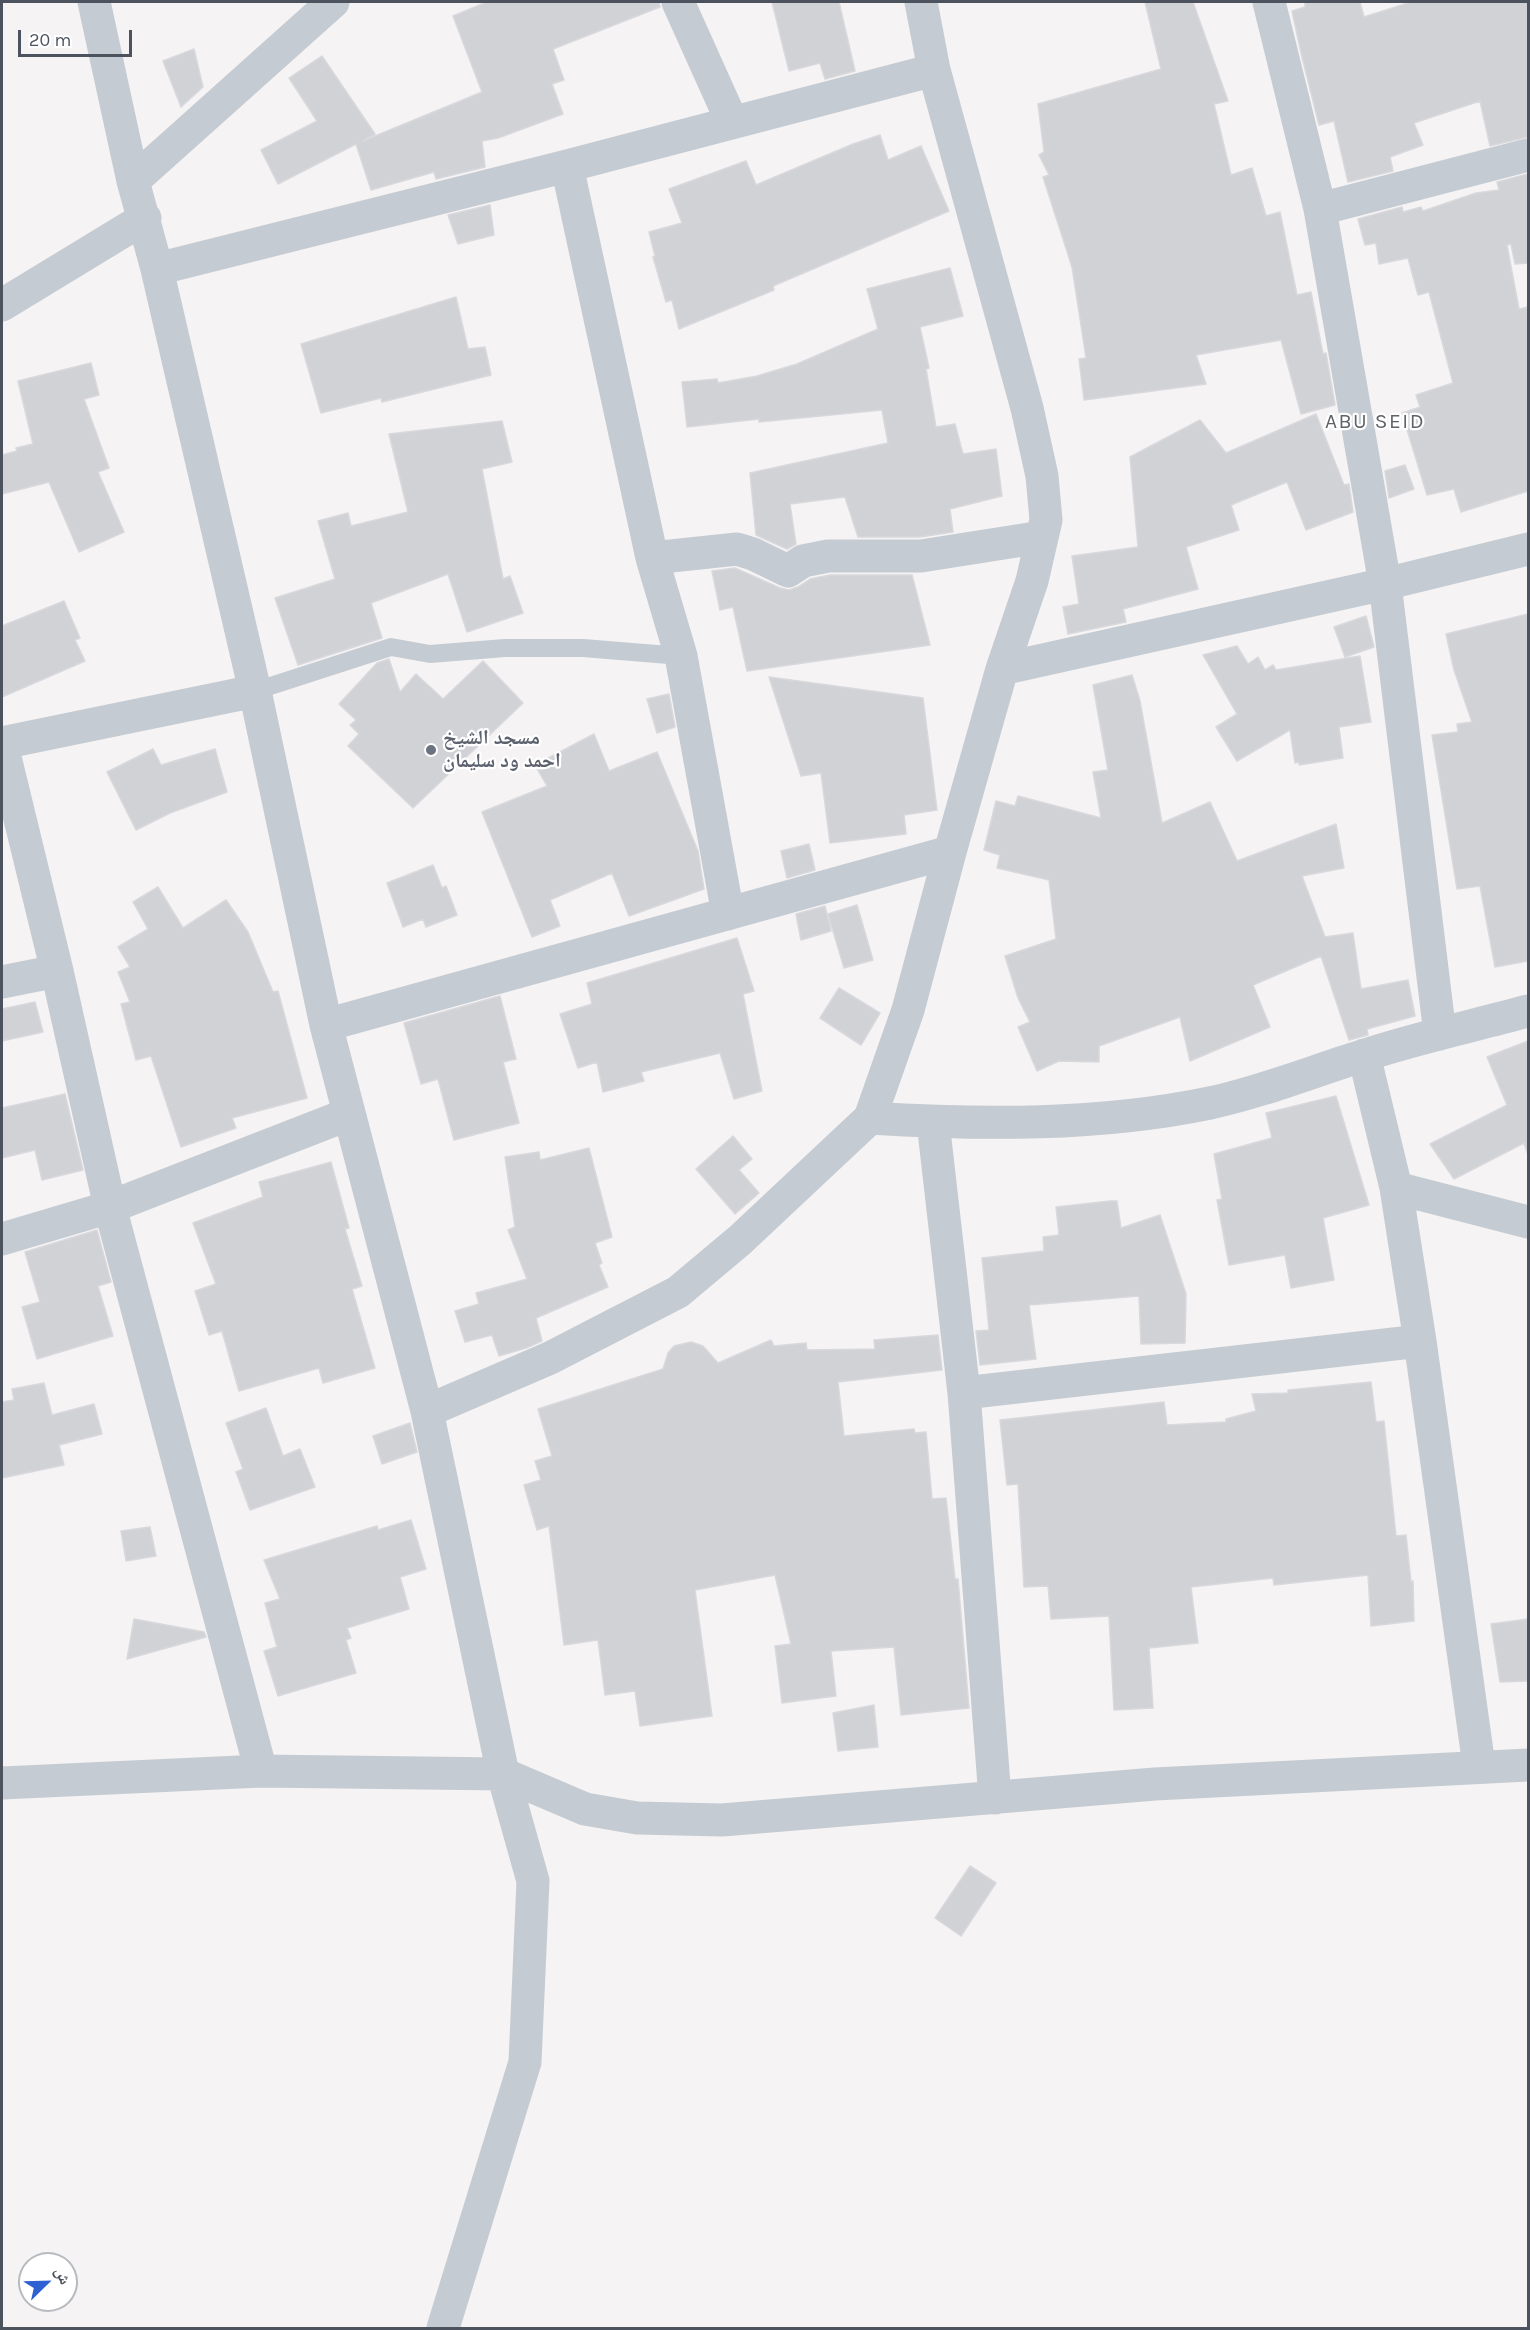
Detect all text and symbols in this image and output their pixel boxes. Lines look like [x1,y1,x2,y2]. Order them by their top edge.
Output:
scale bar [21,18,135,56]
text: 20 m [29,29,71,51]
district label: ABU SEID [1325,409,1425,435]
place label: مسجد الشيخ احمد ود سليمان [443,726,561,773]
marker: مسجد الشيخ احمد ود سليمان [424,743,438,757]
north arrow [18,2252,78,2312]
text: ش [51,2264,75,2287]

